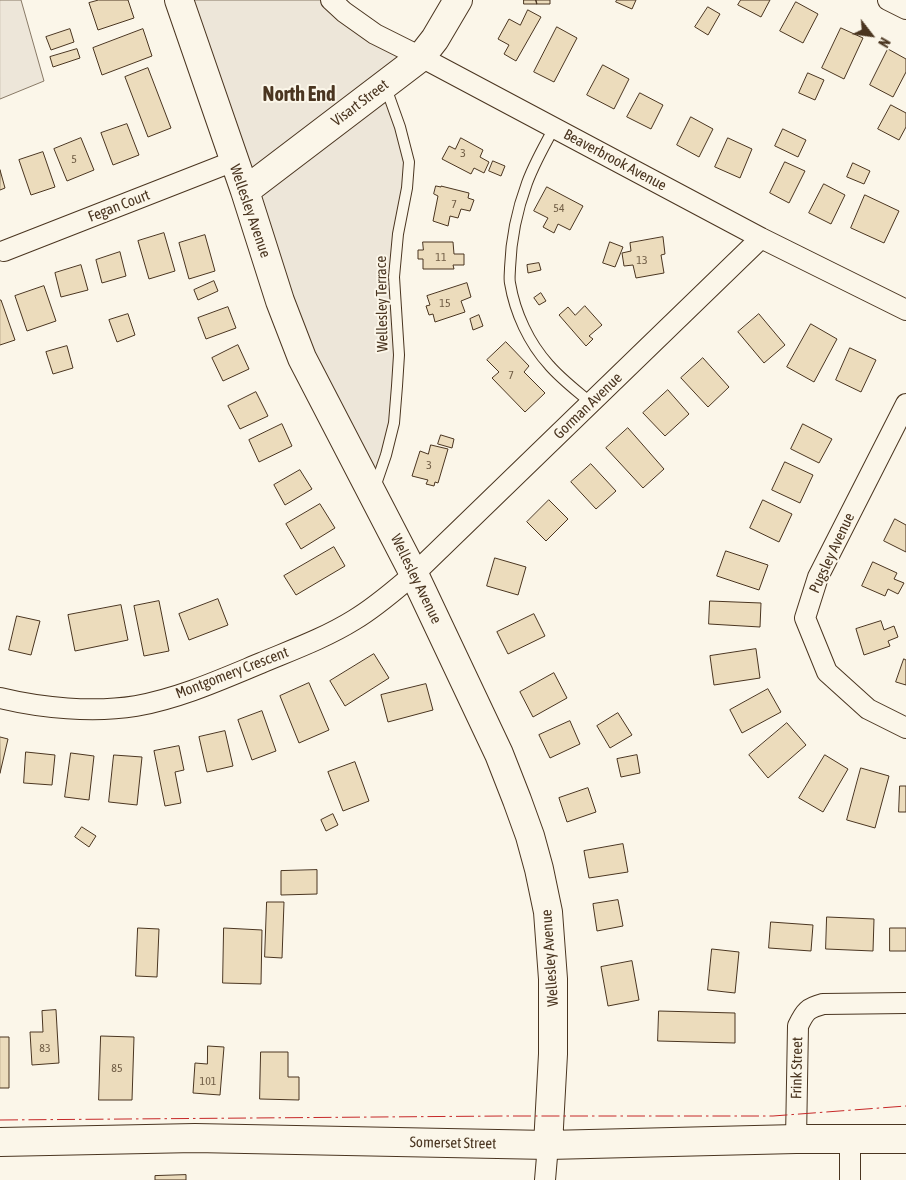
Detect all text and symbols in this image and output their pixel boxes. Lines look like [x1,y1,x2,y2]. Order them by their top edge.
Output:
north arrow [846,10,896,60]
text: N [875,35,893,50]
street label: Visart Street [328,76,392,130]
district label: North End [263,83,335,107]
street label: Beaverbrook Avenue [560,125,670,195]
house number: 3 [460,146,466,160]
house number: 5 [71,152,77,166]
street label: Wellesley Avenue [226,162,274,260]
street label: Fegan Court [86,186,152,226]
house number: 7 [451,197,457,211]
house number: 54 [553,201,565,215]
house number: 11 [435,250,447,264]
house number: 13 [636,253,648,267]
street label: Wellesley Terrace [372,256,392,352]
house number: 15 [439,296,451,310]
house number: 7 [508,368,514,382]
street label: Gorman Avenue [550,369,626,443]
house number: 3 [426,458,432,472]
street label: Pugsley Avenue [806,510,858,596]
street label: Wellesley Avenue [387,531,445,627]
street label: Montgomery Crescent [173,643,291,703]
street label: Wellesley Avenue [538,909,562,1007]
street label: Frink Street [787,1037,807,1099]
house number: 83 [39,1041,51,1055]
house number: 85 [111,1061,123,1075]
house number: 101 [200,1074,216,1088]
street label: Somerset Street [409,1133,497,1153]

